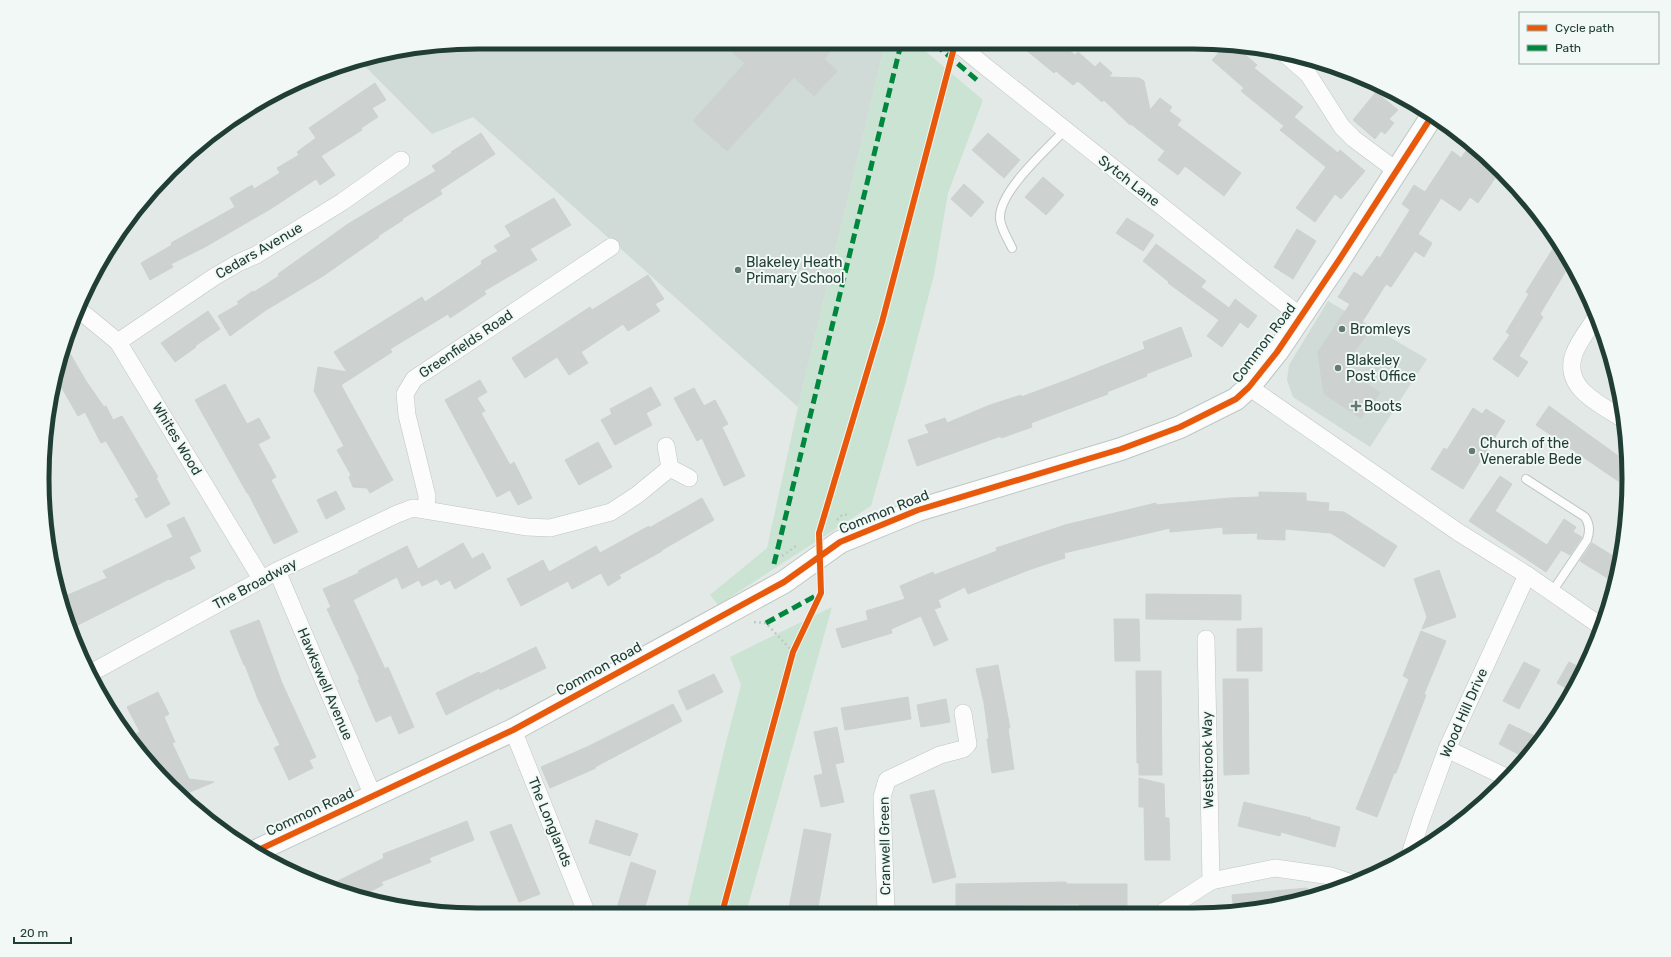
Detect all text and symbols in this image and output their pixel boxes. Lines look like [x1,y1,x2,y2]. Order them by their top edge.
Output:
legend [1519,12,1659,64]
text: Cycle path [1555,21,1614,35]
text: Path [1555,41,1581,55]
street label: Sytch Lane [1095,152,1163,210]
street label: Cedars Avenue [212,219,306,283]
place label: Blakeley Heath Primary School [746,254,844,287]
marker: Blakeley Heath Primary School [733,265,743,275]
street label: Common Road [1229,300,1299,386]
street label: Greenfields Road [416,306,516,382]
place label: Bromleys [1350,321,1411,338]
marker: Bromleys [1337,324,1347,334]
place label: Blakeley Post Office [1346,352,1416,385]
marker: Blakeley Post Office [1333,363,1343,373]
place label: Boots [1364,398,1402,415]
street label: Whites Wood [149,399,205,479]
marker: Boots [1351,401,1361,411]
place label: Church of the Venerable Bede [1480,435,1582,468]
marker: Church of the Venerable Bede [1467,446,1477,456]
street label: Common Road [837,486,931,538]
street label: The Broadway [210,555,300,613]
street label: Hawkswell Avenue [294,625,356,743]
street label: Common Road [553,638,645,700]
street label: Wood Hill Drive [1437,666,1491,760]
street label: Westbrook Way [1199,711,1217,809]
street label: The Longlands [524,775,576,869]
street label: Common Road [263,784,357,840]
street label: Cranwell Green [876,797,894,895]
scale bar [14,919,71,945]
text: 20 m [20,926,48,940]

